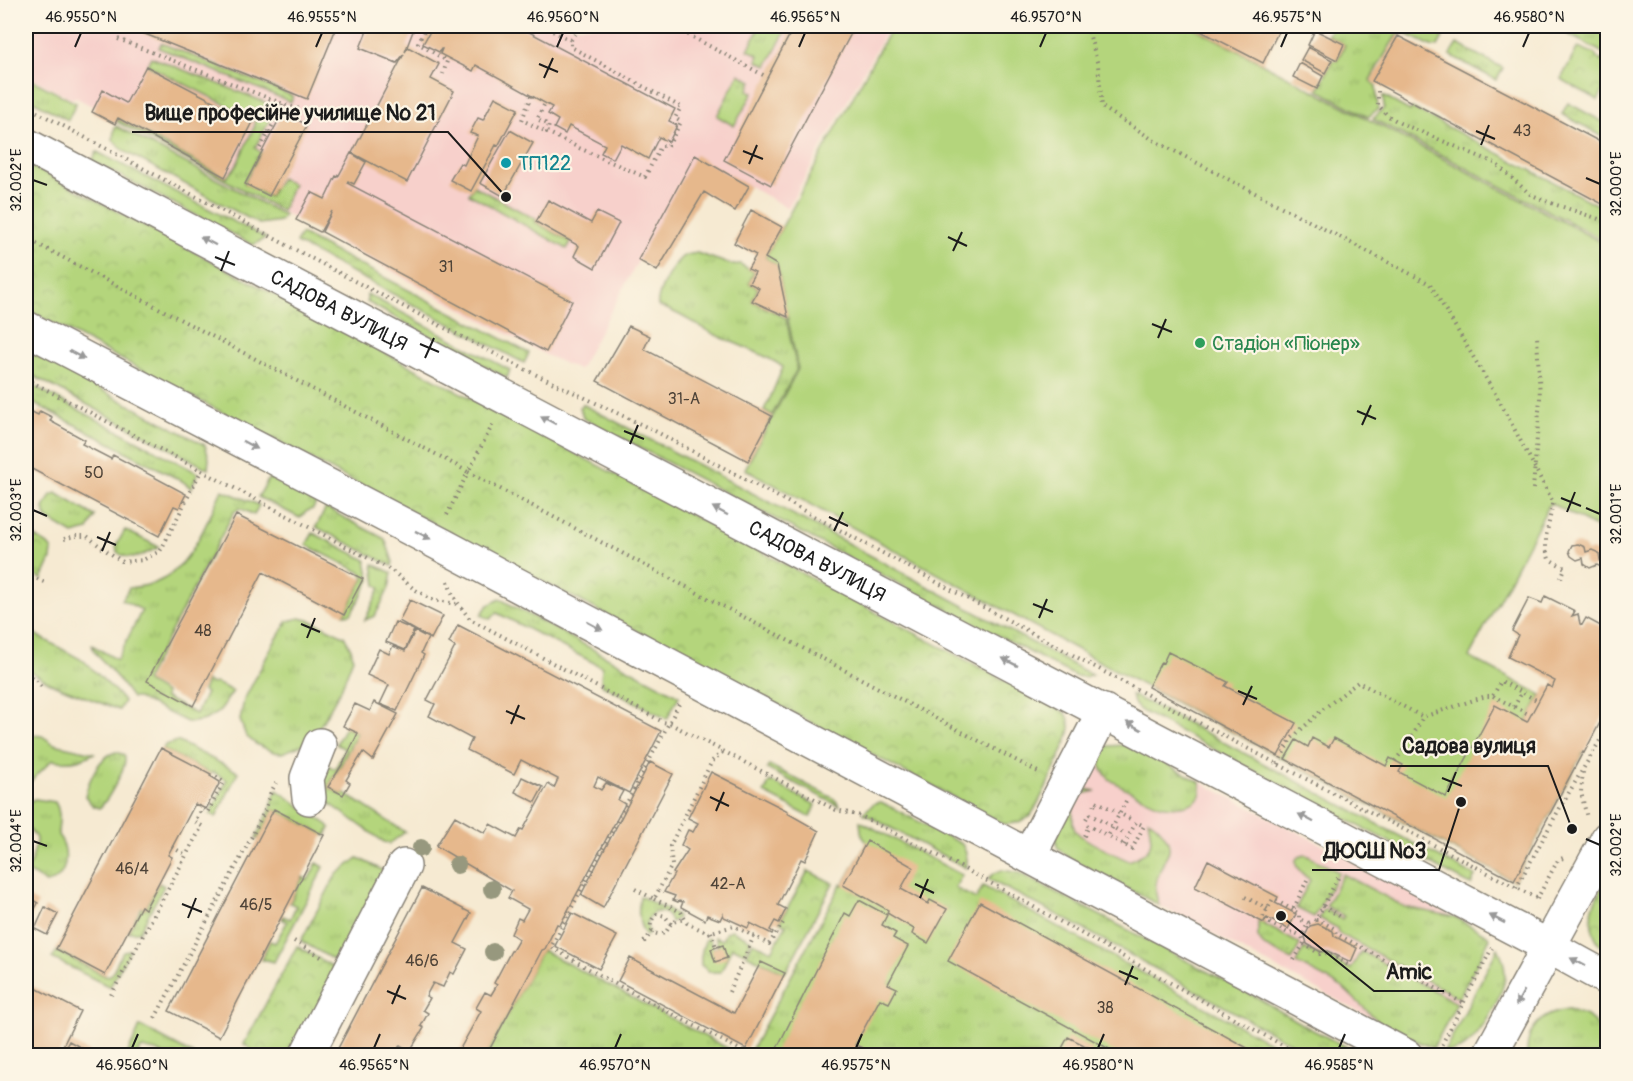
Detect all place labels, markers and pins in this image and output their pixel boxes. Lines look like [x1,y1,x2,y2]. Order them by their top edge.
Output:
callout: Вище професійне училище № 21 [132,93,448,132]
place label: ТП122 [518,151,571,176]
marker: ТП122 [499,156,513,170]
place label: Стадіон «Піонер» [1212,331,1360,356]
marker: Стадіон «Піонер» [1193,336,1207,350]
callout: Садова вулиця [1390,727,1548,766]
callout: ДЮСШ №3 [1312,831,1439,870]
callout: Amic [1374,952,1444,991]

